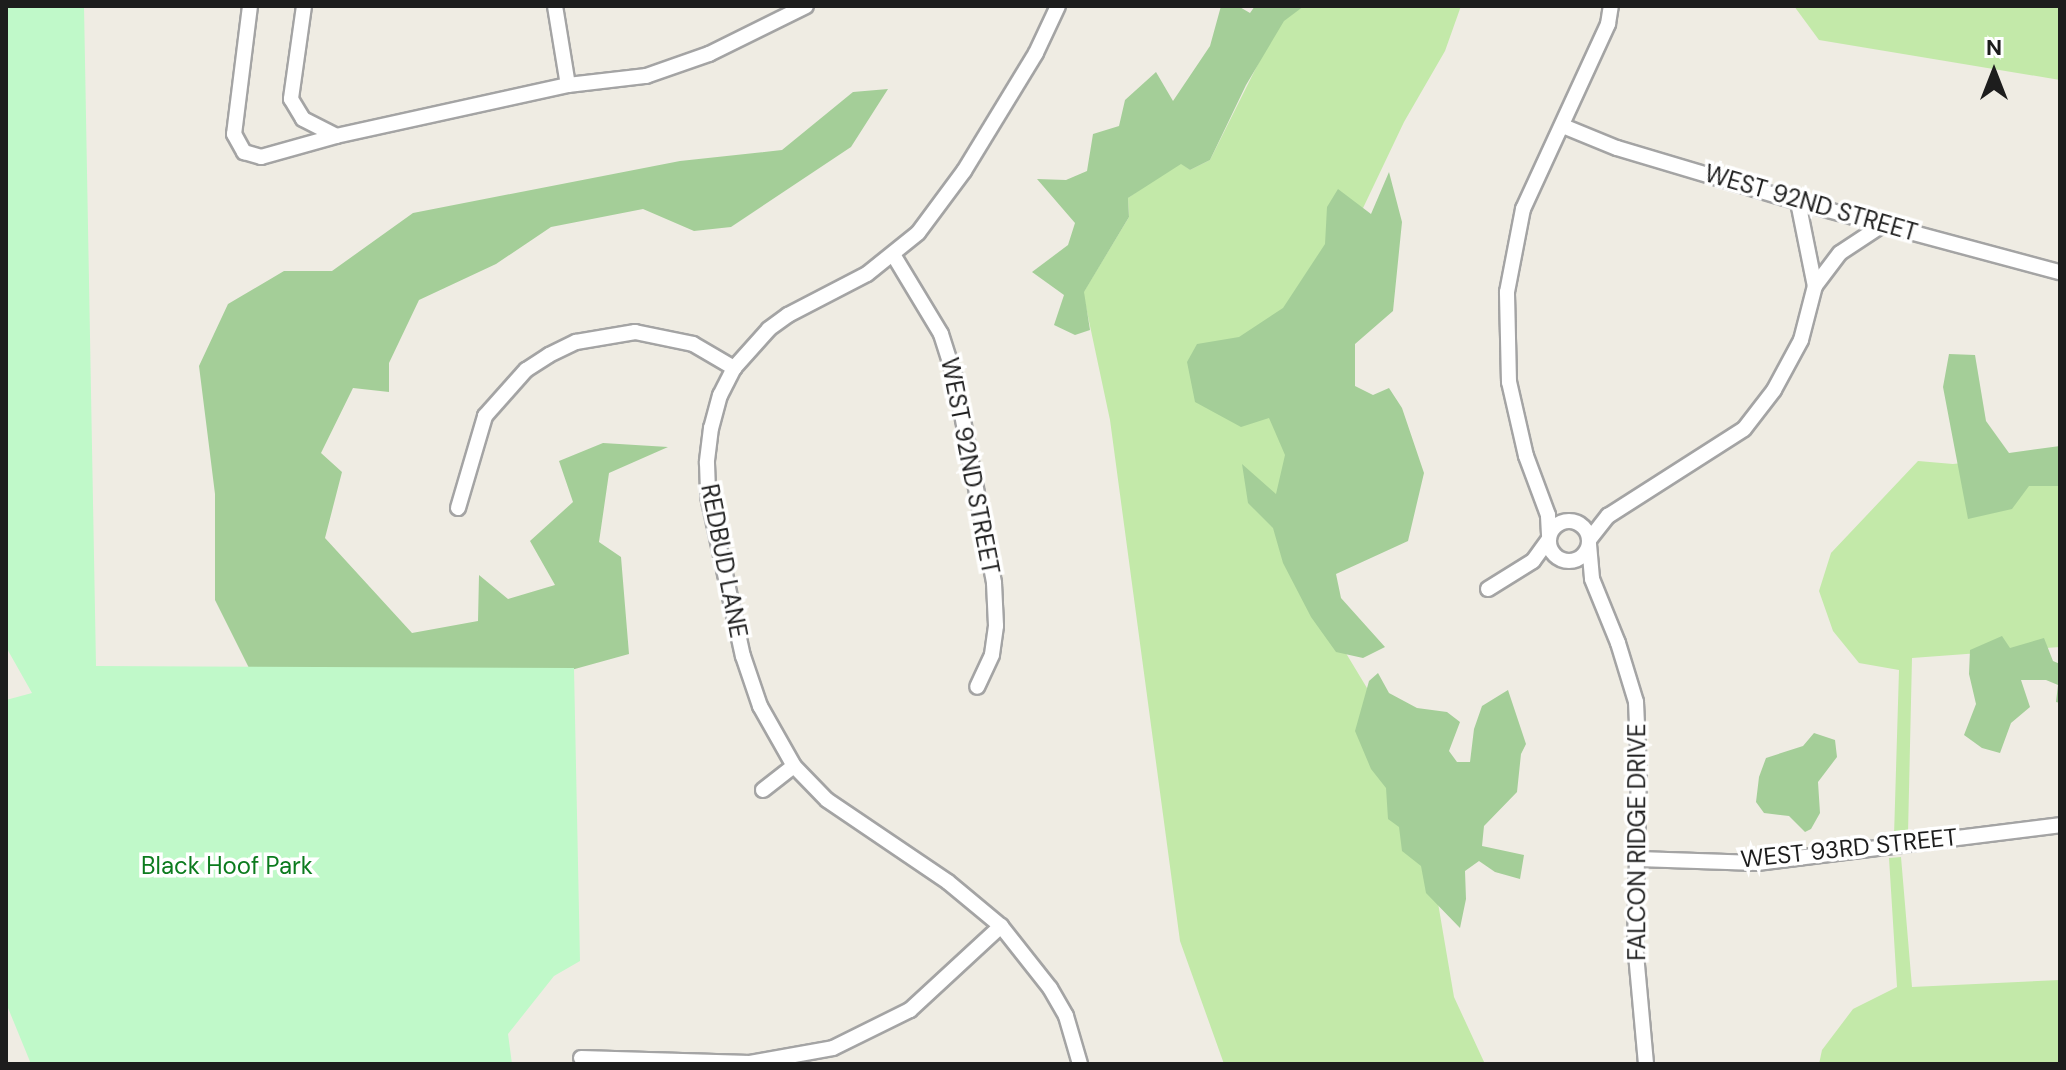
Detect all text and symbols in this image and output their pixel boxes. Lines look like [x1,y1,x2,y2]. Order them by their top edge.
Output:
north arrow [1954,32,2034,112]
text: N [1986,33,2002,62]
street label: WEST 92ND STREET [1701,159,1921,247]
street label: WEST 92ND STREET [935,355,1005,577]
street label: REDBUD LANE [695,482,753,640]
street label: FALCON RIDGE DRIVE [1623,723,1651,961]
street label: WEST 93RD STREET [1739,822,1959,874]
park label: Black Hoof Park [141,852,313,880]

